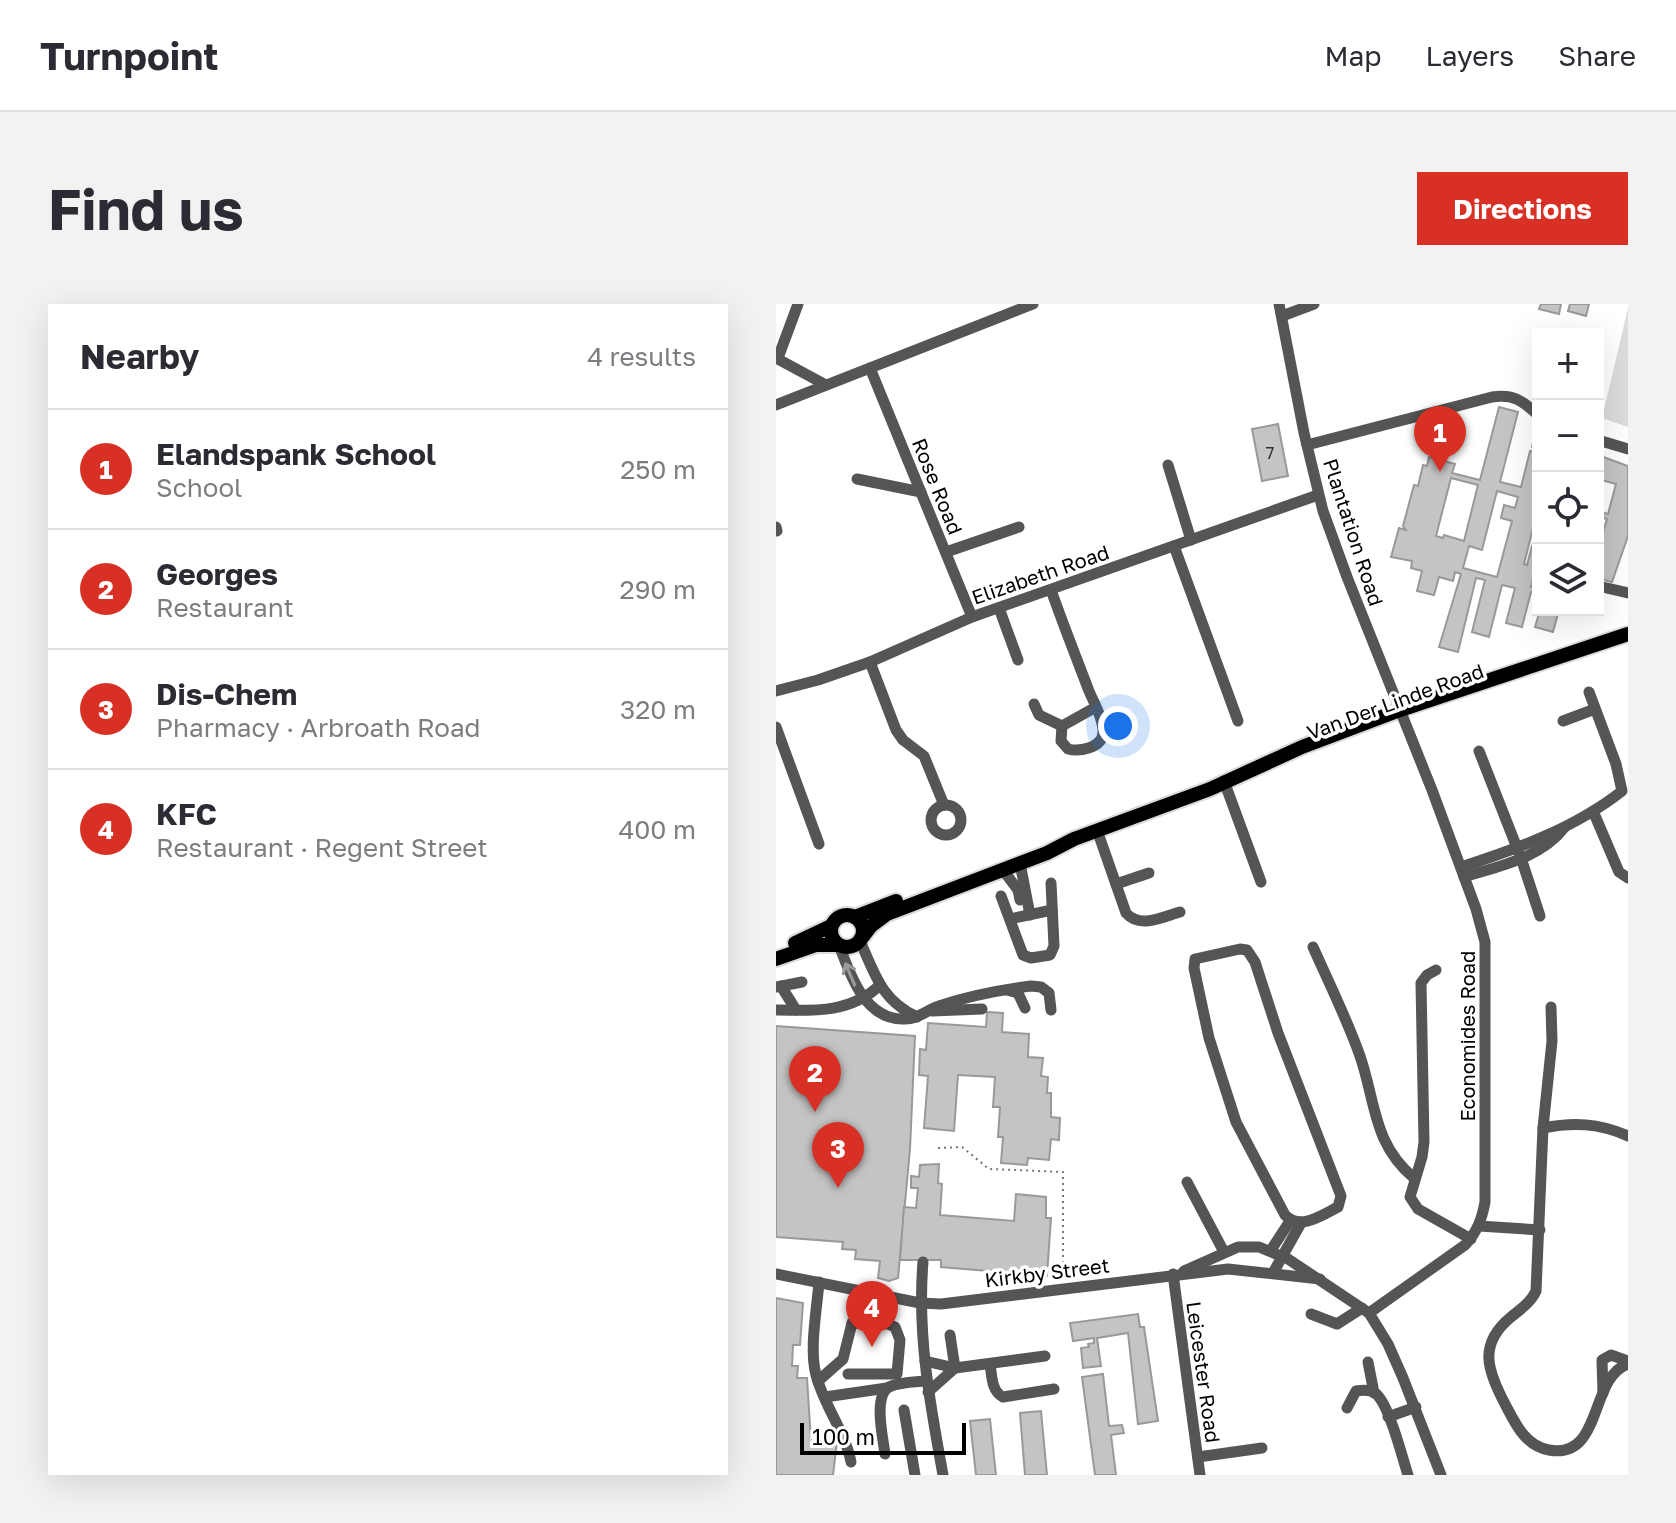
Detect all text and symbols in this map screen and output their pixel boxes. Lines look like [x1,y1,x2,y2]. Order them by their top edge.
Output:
text: Turnpoint [40,33,218,78]
text: Map [1324,39,1382,72]
text: Layers [1426,39,1514,72]
text: Share [1558,39,1636,72]
button: Directions [1417,172,1628,245]
text: Find us [48,175,244,242]
map controls [1532,328,1604,616]
button: + [1532,328,1604,400]
text: Nearby [80,336,200,376]
text: 4 results [587,341,696,372]
button: − [1532,400,1604,472]
pin: 1 [1414,406,1466,472]
street label: Rose Road [908,434,968,538]
text: Elandspank School [156,436,436,472]
house number: 7 [1266,443,1274,463]
text: 1 [99,454,113,485]
text: 250 m [620,454,696,485]
street label: Plantation Road [1319,455,1389,609]
text: School [156,472,242,503]
button: locate [1532,472,1604,544]
street label: Elizabeth Road [968,539,1112,609]
button: layers [1532,544,1604,616]
text: Georges [156,556,278,592]
text: 2 [98,574,114,605]
text: 290 m [620,574,696,605]
text: Restaurant [156,592,294,623]
street label: Van Der Linde Road [1303,658,1487,744]
text: Dis-Chem [156,676,297,712]
text: 3 [98,694,114,725]
text: 320 m [620,694,696,725]
your location [1098,706,1138,746]
text: Pharmacy · Arbroath Road [156,712,481,743]
text: KFC [156,796,217,832]
text: 4 [98,814,114,845]
text: 400 m [618,814,696,845]
text: Restaurant · Regent Street [156,832,488,863]
street label: Economides Road [1455,951,1479,1121]
one-way arrow [842,963,857,987]
pin: 2 [789,1046,841,1112]
pin: 3 [812,1122,864,1188]
street label: Kirkby Street [983,1252,1111,1292]
pin: 4 [846,1281,898,1347]
street label: Leicester Road [1182,1300,1226,1444]
scale bar [800,1419,966,1455]
text: 100 m [812,1423,875,1450]

